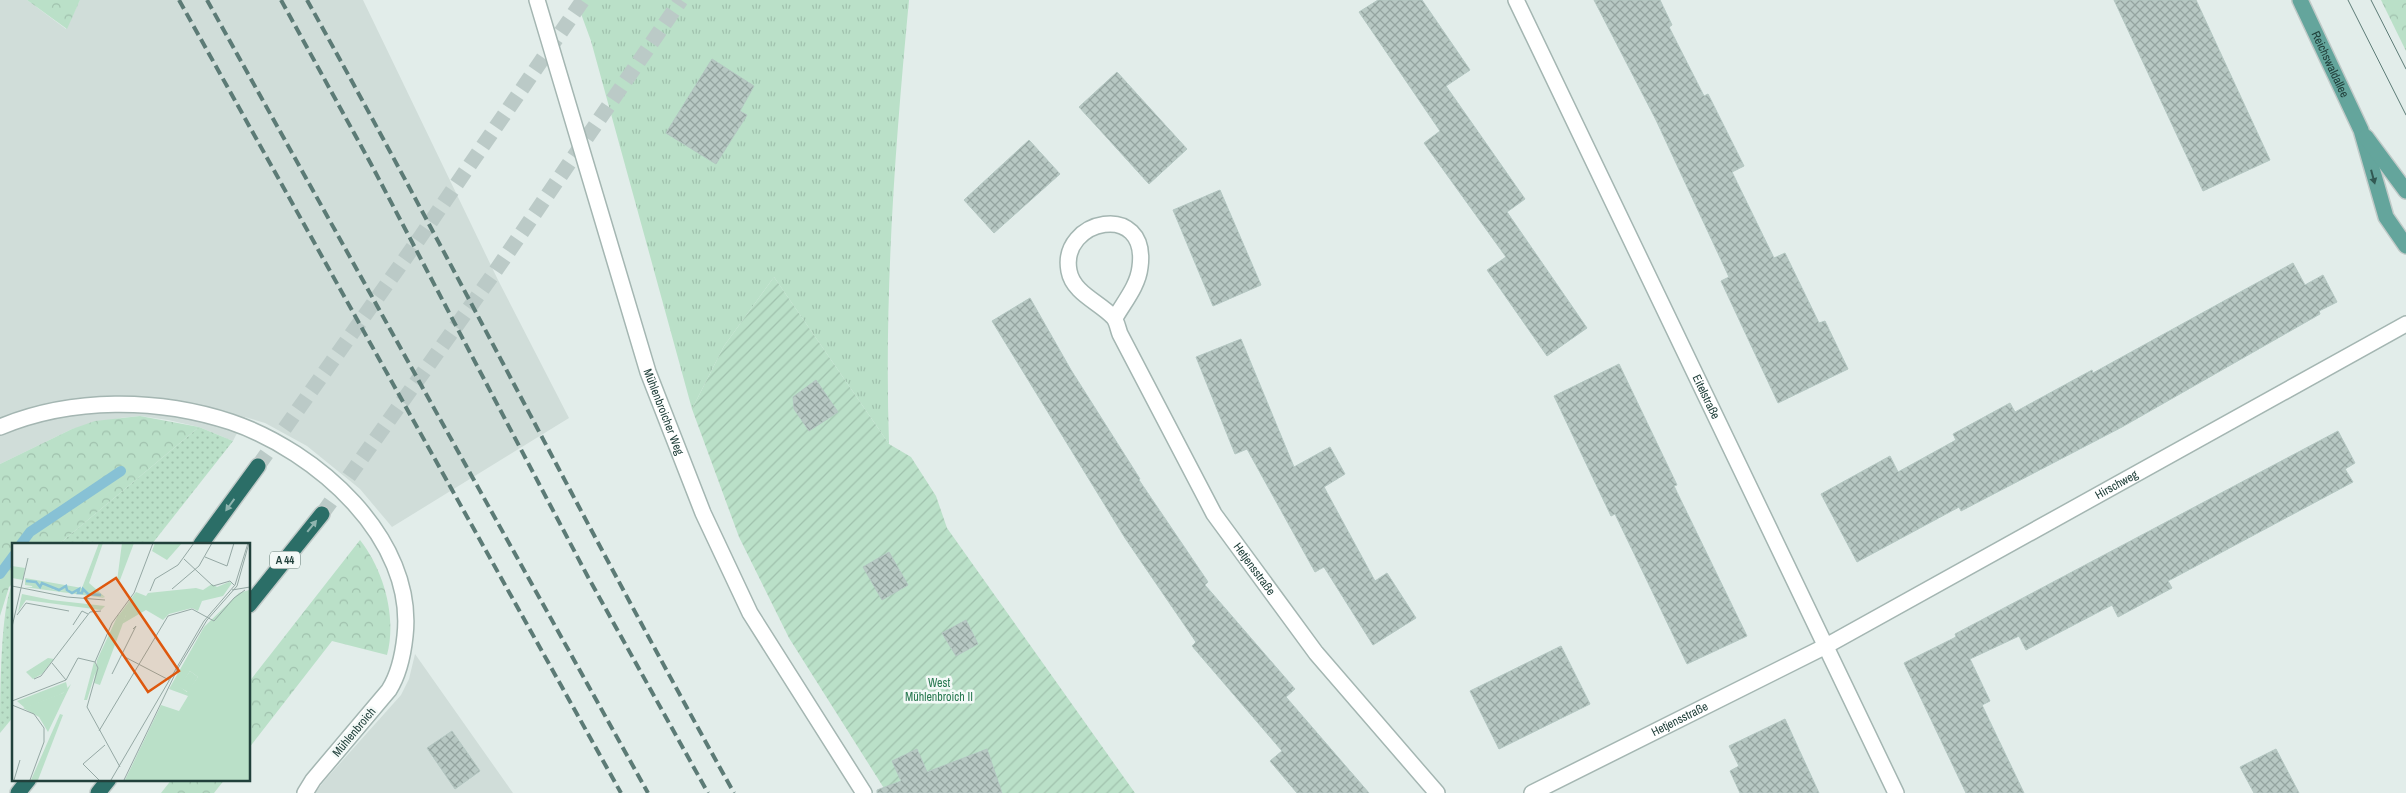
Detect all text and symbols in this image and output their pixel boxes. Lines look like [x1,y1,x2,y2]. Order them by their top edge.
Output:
street label: Reichswaldallee [2308,28,2353,100]
one-way arrow [2370,170,2378,185]
street label: Mühlenbroicher Weg [640,366,688,458]
street label: Eitelstraße [1689,372,1724,422]
street label: Hirschweg [2092,466,2141,503]
one-way arrow [225,498,235,512]
one-way arrow [307,520,318,533]
street label: Hetjensstraße [1230,540,1279,598]
inset map [12,543,250,780]
road number: A 44 [270,552,300,568]
park label: West Mühlenbroich II [905,675,973,705]
street label: Hetjensstraße [1649,698,1711,740]
street label: Mühlenbroich [329,704,379,760]

